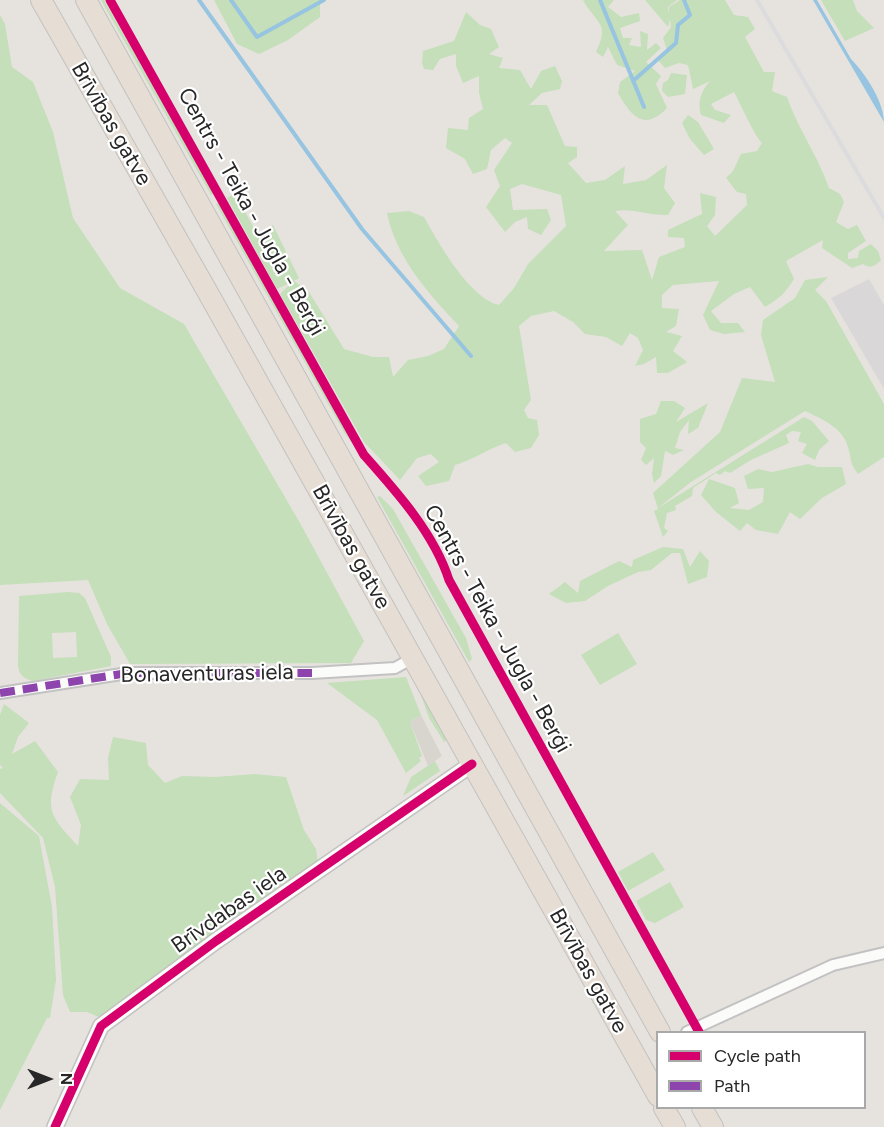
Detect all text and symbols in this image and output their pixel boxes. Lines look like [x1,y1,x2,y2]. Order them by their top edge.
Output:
street label: Brīvības gatve [65,58,157,190]
street label: Centrs - Teika - Jugla - Berģi [172,83,330,341]
street label: Brīvības gatve [306,480,396,614]
street label: Centrs - Teika - Jugla - Berģi [418,500,576,758]
street label: Bonaventuras iela [120,659,294,689]
street label: Brīvdabas iela [166,861,292,959]
street label: Brīvības gatve [543,904,633,1038]
legend [656,1031,866,1109]
text: Cycle path [714,1045,801,1067]
north arrow [18,1049,78,1109]
text: N [57,1073,76,1085]
text: Path [714,1075,750,1097]

